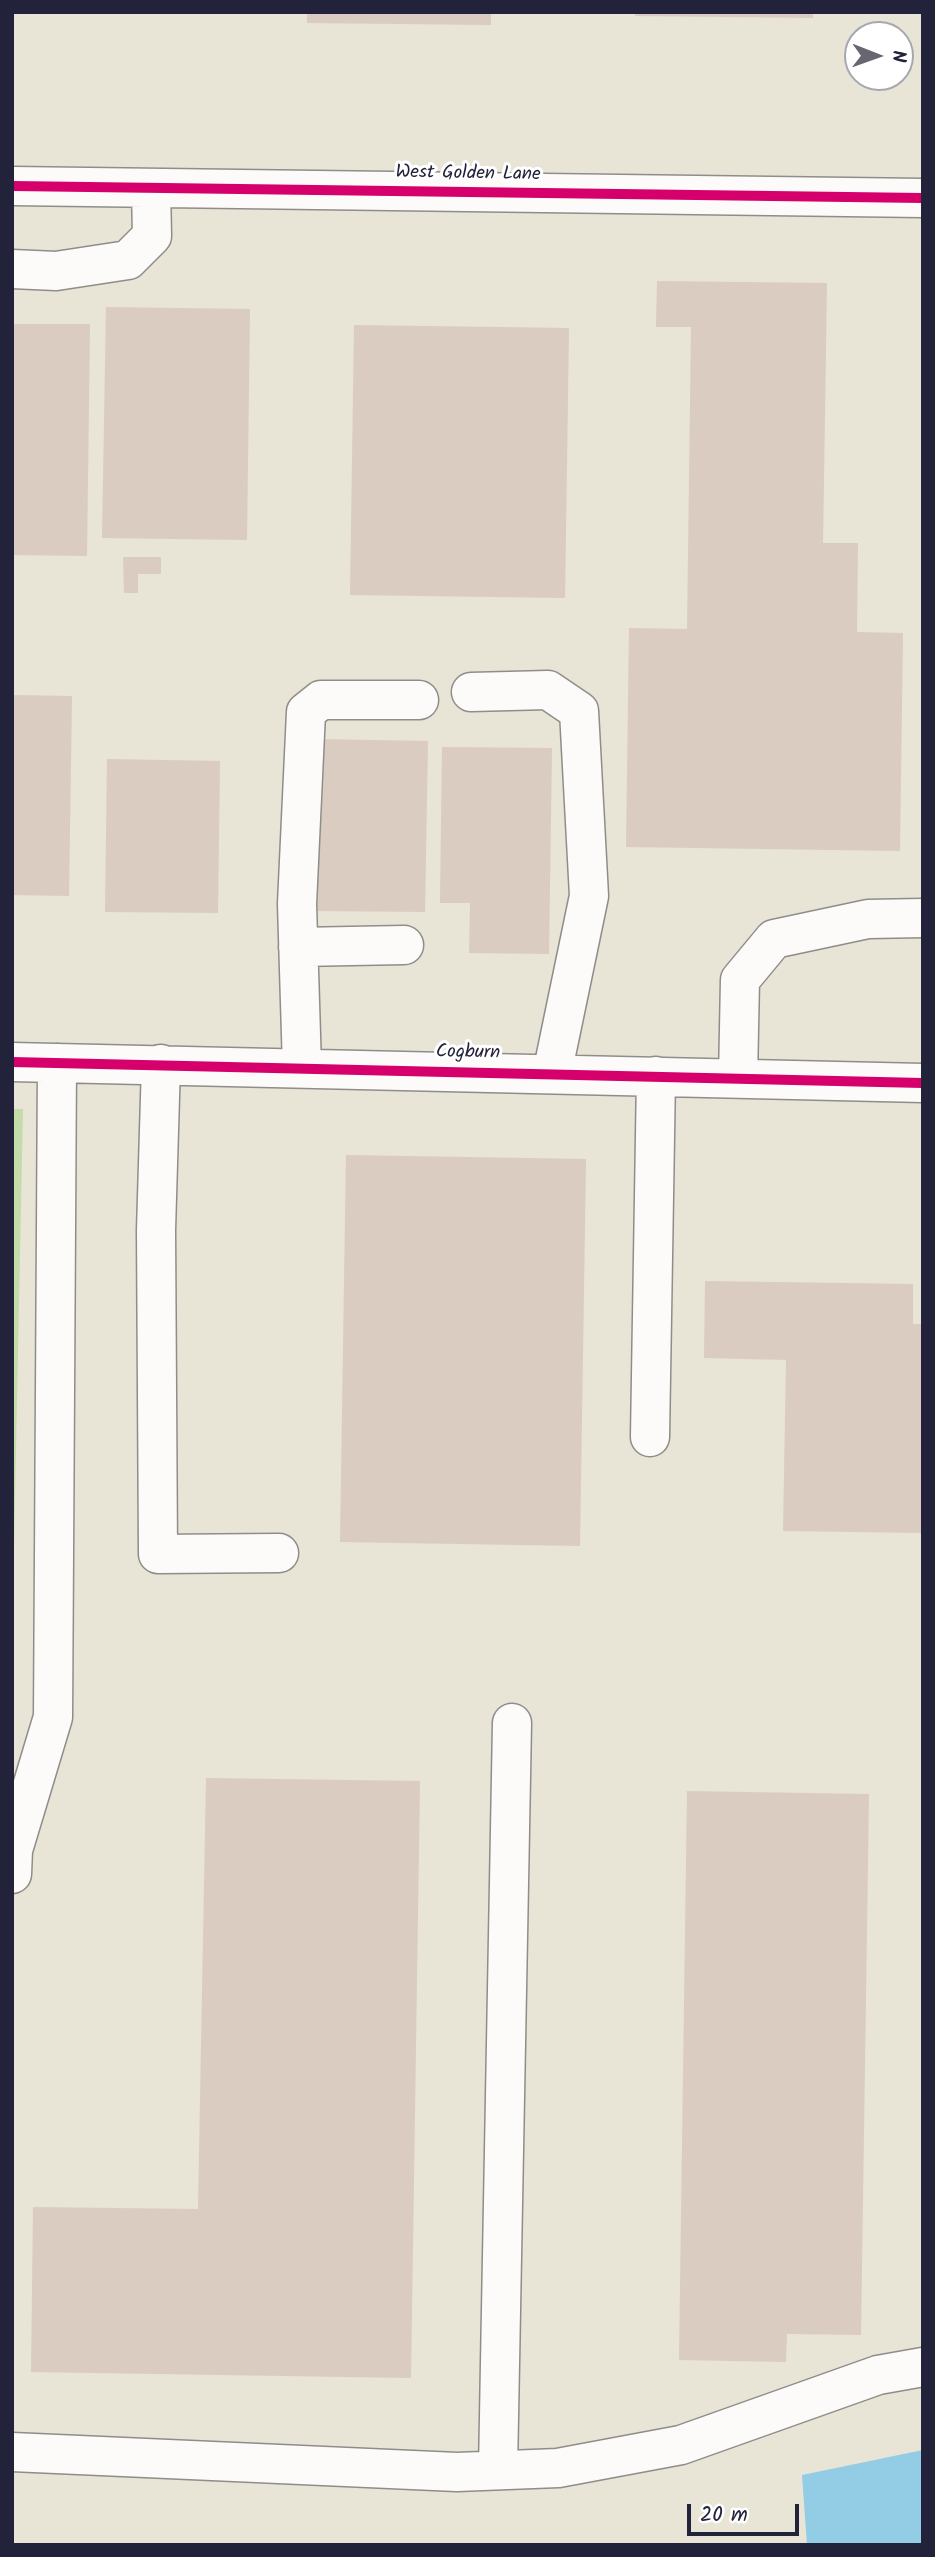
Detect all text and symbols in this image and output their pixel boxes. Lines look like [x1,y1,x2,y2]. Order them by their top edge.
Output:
north arrow [844,21,914,91]
text: N [883,50,913,63]
street label: West Golden Lane [395,162,541,188]
street label: Cogburn [436,1042,500,1066]
scale bar [690,2490,802,2534]
text: 20 m [700,2499,748,2532]

